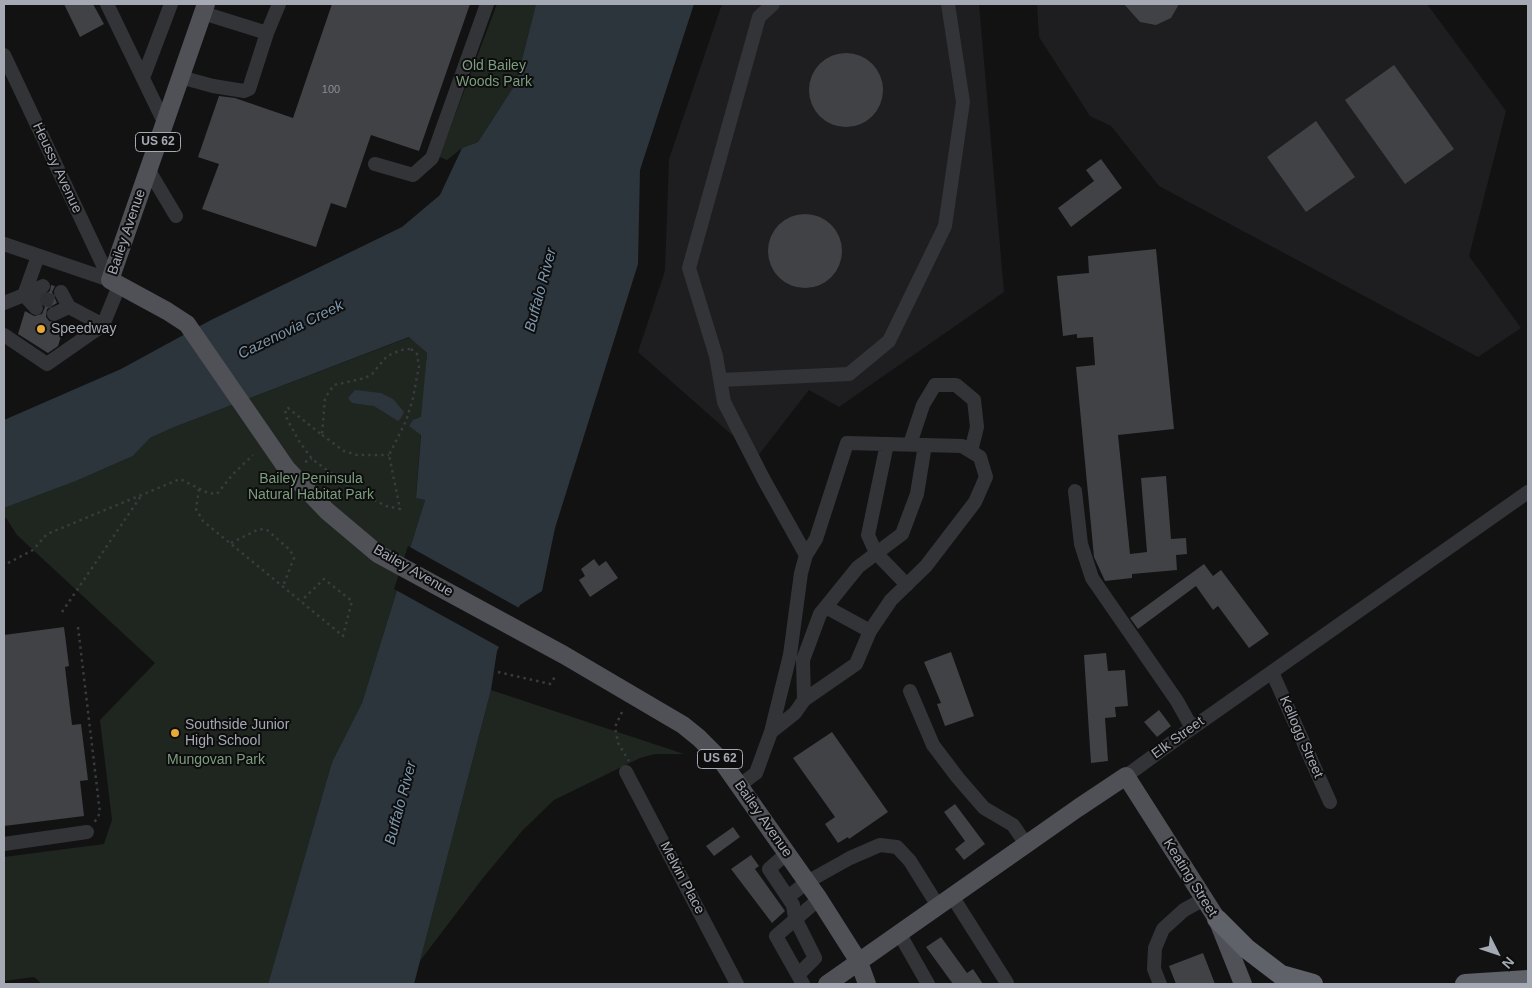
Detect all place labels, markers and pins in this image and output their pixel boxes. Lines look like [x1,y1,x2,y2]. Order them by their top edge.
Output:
place label: Speedway [51,321,116,337]
marker: Speedway [35,323,47,335]
place label: Southside Junior High School [185,717,289,750]
marker: Southside Junior High School [169,727,181,739]

